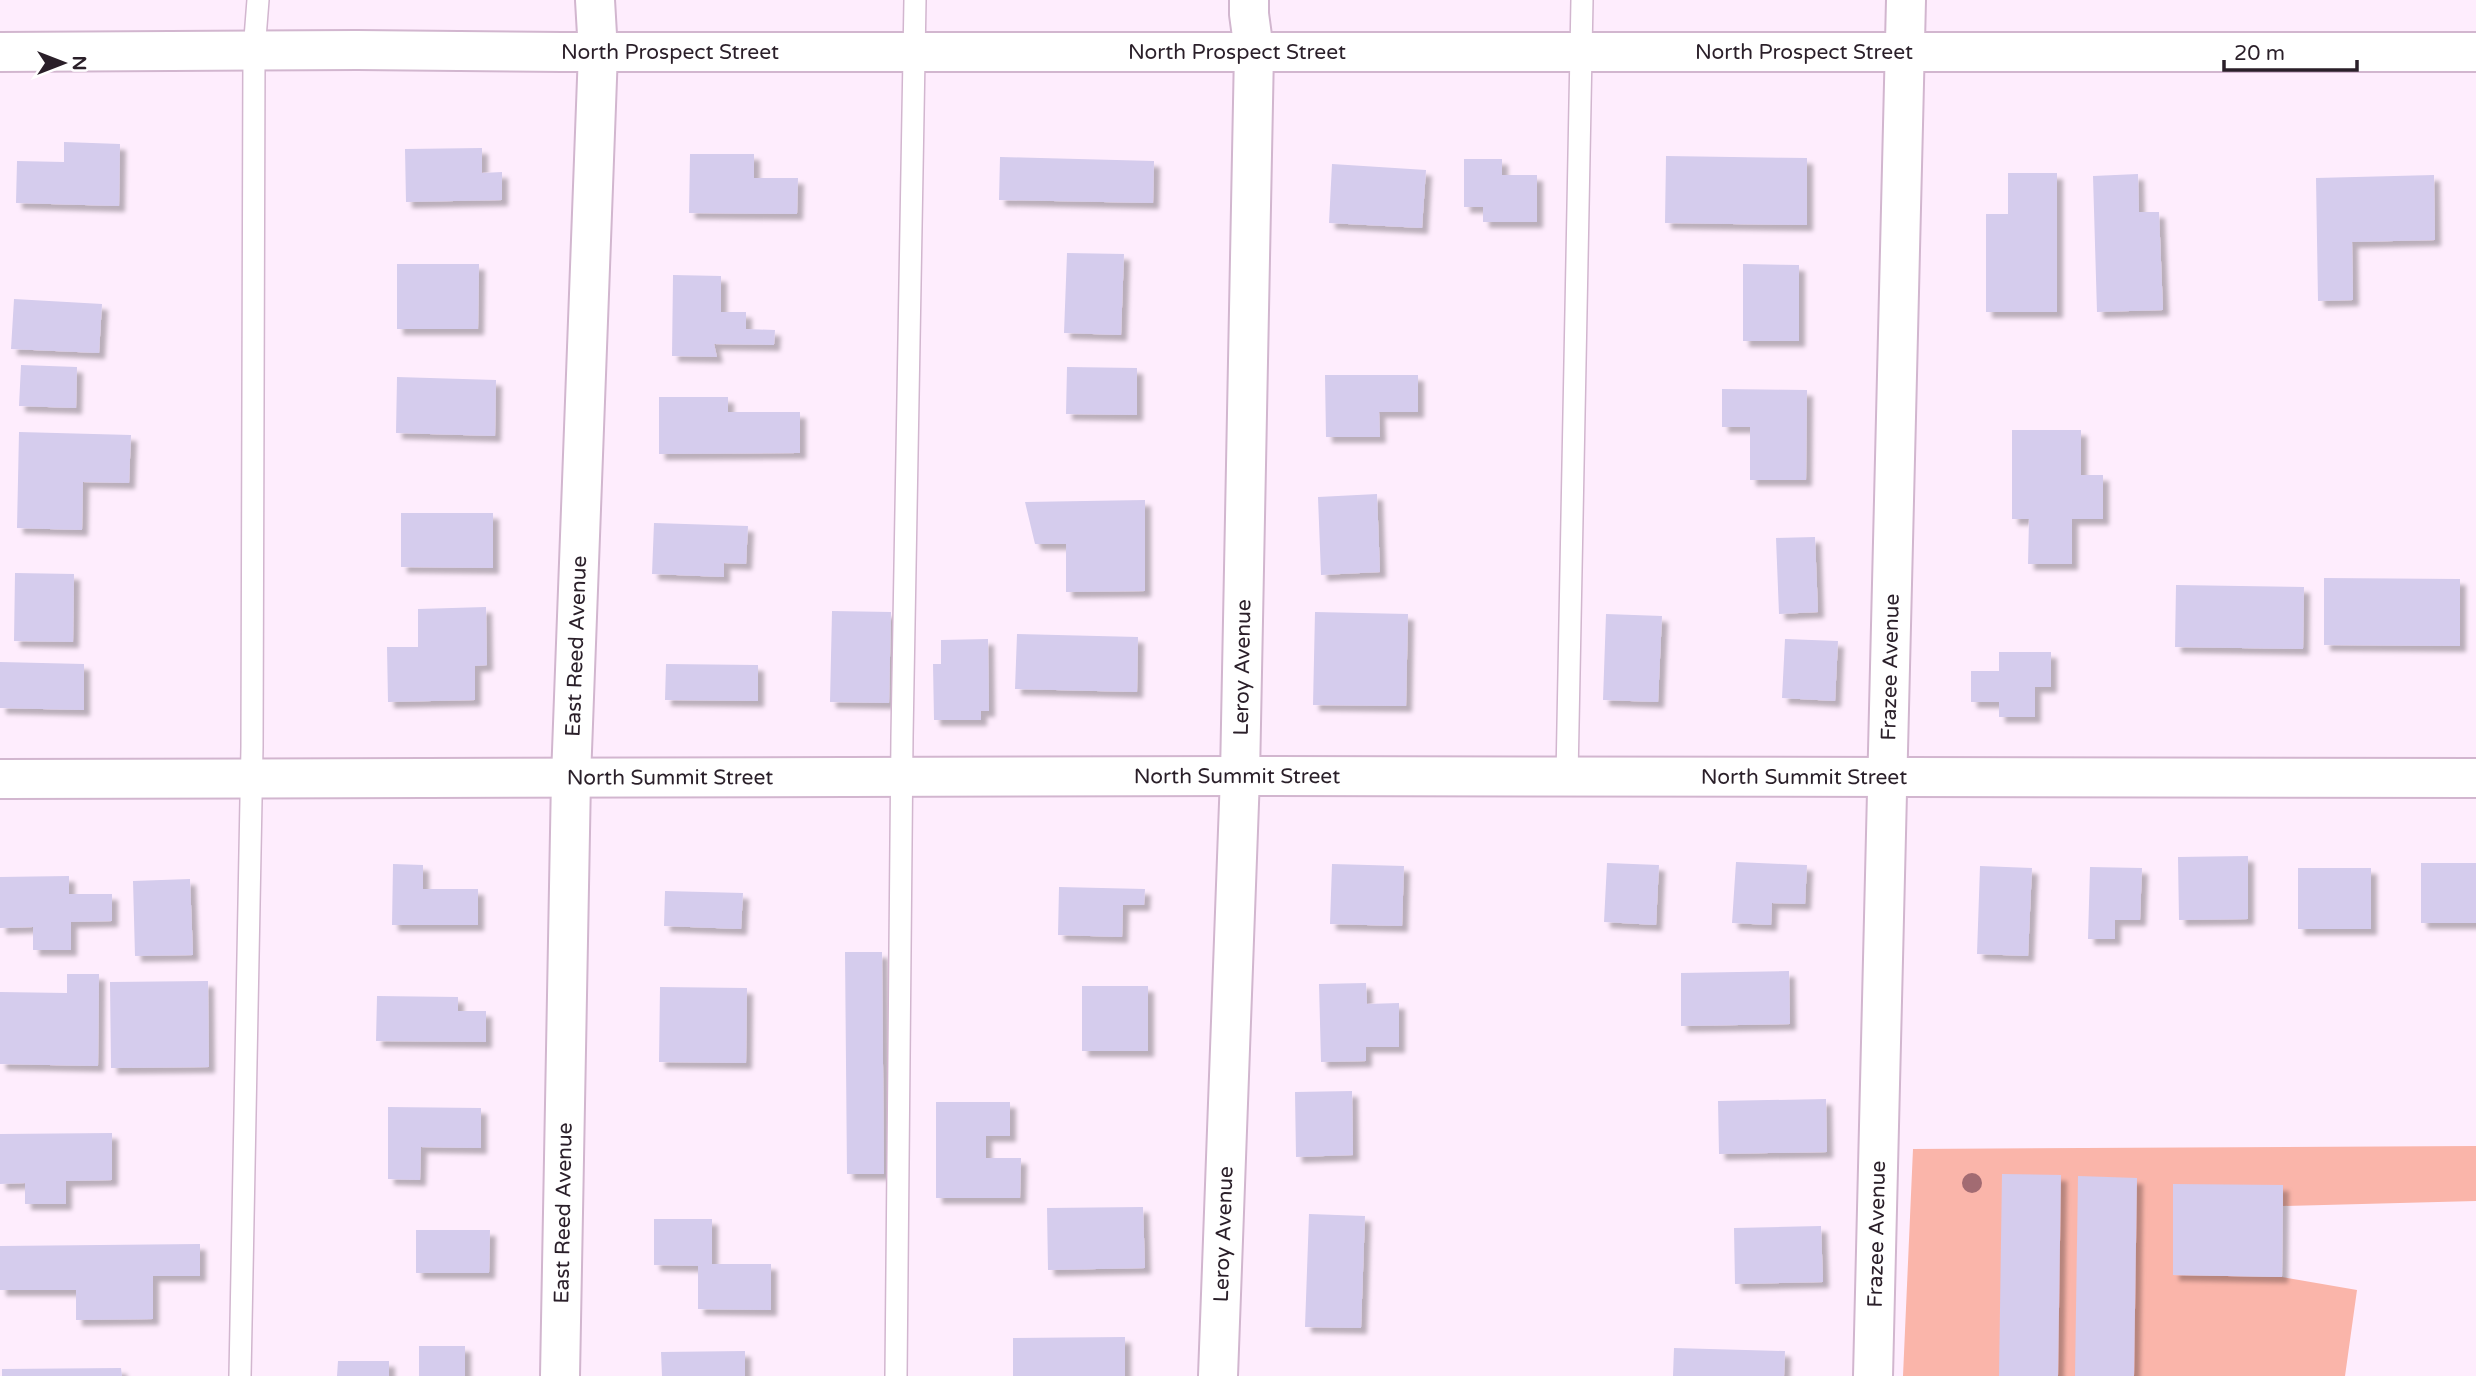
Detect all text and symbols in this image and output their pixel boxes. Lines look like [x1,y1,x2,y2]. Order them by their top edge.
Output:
north arrow [28,28,98,98]
scale bar [2224,28,2357,72]
street label: North Prospect Street [561,40,779,65]
street label: North Prospect Street [1128,40,1346,65]
street label: North Prospect Street [1695,40,1913,65]
text: 20 m [2234,41,2285,66]
text: N [68,55,90,71]
street label: East Reed Avenue [560,555,592,737]
street label: Frazee Avenue [1876,593,1904,741]
street label: Leroy Avenue [1228,599,1256,736]
street label: North Summit Street [1134,763,1340,789]
street label: North Summit Street [1701,764,1907,790]
street label: North Summit Street [567,765,773,790]
street label: East Reed Avenue [549,1122,577,1304]
street label: Frazee Avenue [1862,1160,1891,1308]
street label: Leroy Avenue [1208,1165,1238,1303]

